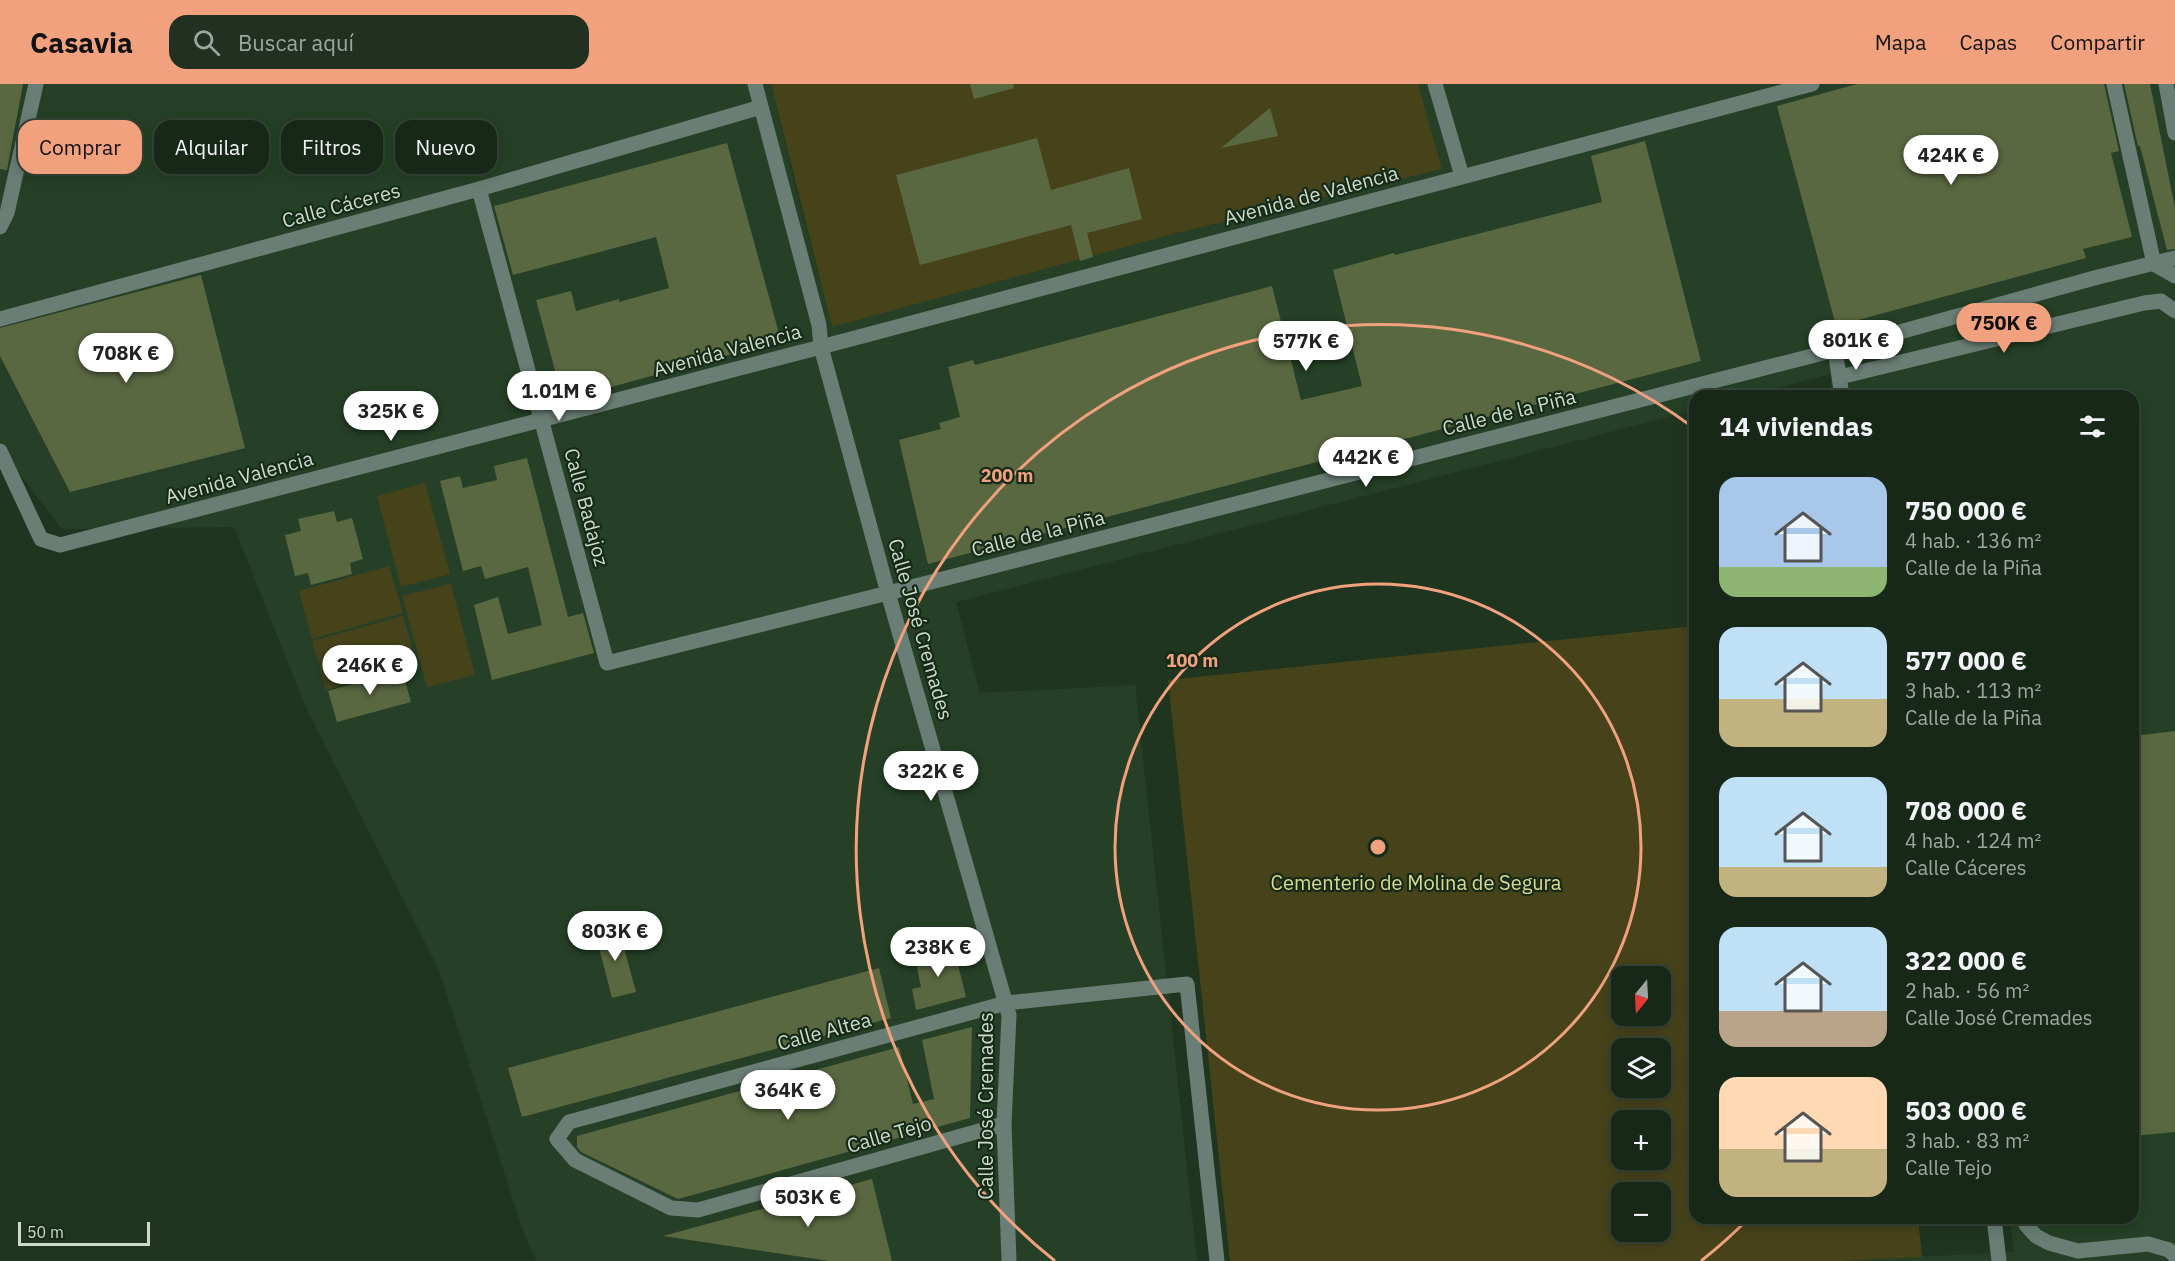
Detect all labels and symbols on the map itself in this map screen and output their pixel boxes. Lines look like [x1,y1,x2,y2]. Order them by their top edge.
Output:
pin: 424K € [1902,135,2000,186]
street label: Avenida de Valencia [1221,159,1401,231]
street label: Calle Cáceres [279,176,403,234]
pin: 750K € [1955,303,2053,354]
street label: Avenida Valencia [650,317,804,383]
pin: 801K € [1807,320,1905,371]
pin: 577K € [1257,321,1355,372]
pin: 708K € [77,333,175,384]
pin: 1.01M € [504,371,614,422]
street label: Calle de la Piña [1439,382,1579,442]
pin: 325K € [342,391,440,442]
pin: 442K € [1317,437,1415,488]
street label: Avenida Valencia [162,444,316,510]
street label: Calle Badajoz [558,445,616,569]
text: 200 m [981,464,1033,487]
street label: Calle de la Piña [968,503,1108,563]
street label: Calle José Cremades [882,535,960,723]
pin: 246K € [321,645,419,696]
text: 100 m [1166,649,1218,672]
pin: 322K € [882,751,980,802]
centre of rings [1368,837,1388,857]
park label: Cementerio de Molina de Segura [1271,869,1562,896]
pin: 803K € [566,911,664,962]
pin: 238K € [889,927,987,978]
north arrow [1611,966,1671,1026]
street label: Calle Altea [774,1005,874,1057]
street label: Calle José Cremades [972,1012,999,1200]
pin: 364K € [739,1070,837,1121]
street label: Calle Tejo [844,1109,934,1159]
pin: 503K € [759,1177,857,1228]
scale bar [18,1219,150,1246]

